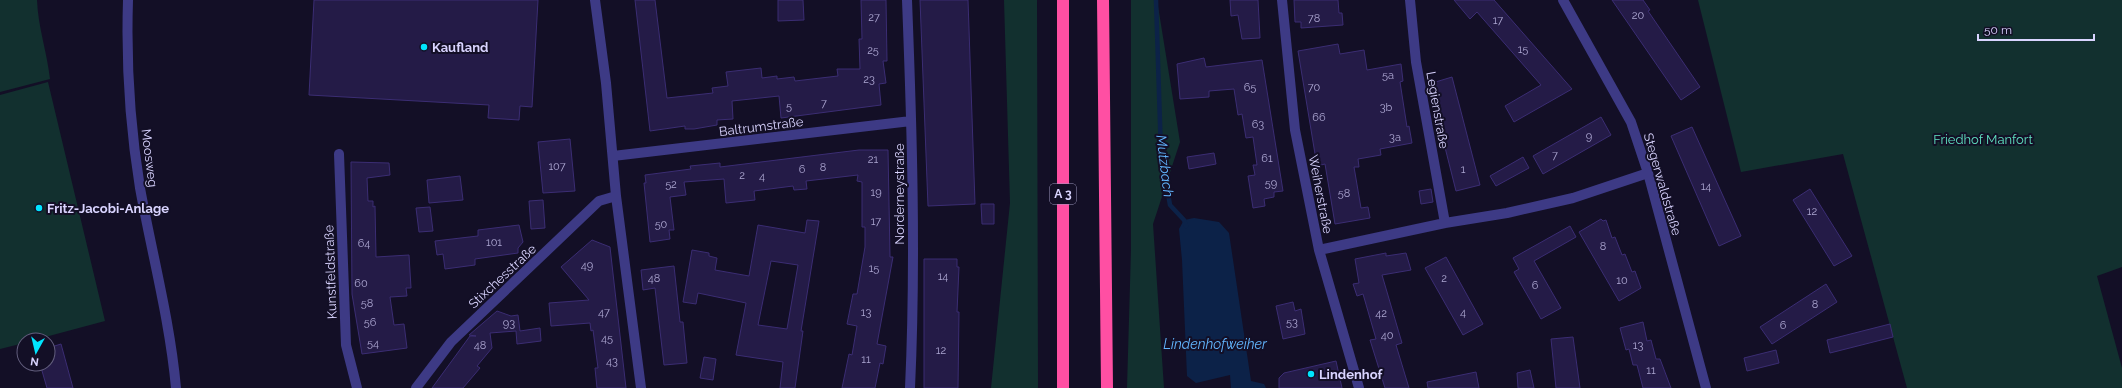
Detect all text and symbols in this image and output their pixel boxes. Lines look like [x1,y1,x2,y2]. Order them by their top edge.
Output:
house number: 20 [1632,9,1644,22]
house number: 27 [868,11,880,24]
house number: 78 [1308,12,1320,25]
house number: 17 [1493,14,1503,27]
scale bar [1978,16,2094,42]
text: 50 m [1984,23,2012,37]
place label: Kaufland [432,40,488,55]
marker: Kaufland [419,42,429,52]
house number: 15 [1518,43,1528,56]
house number: 25 [867,44,879,57]
house number: 5a [1382,69,1394,82]
street label: Legienstraße [1423,70,1452,150]
house number: 23 [863,73,875,86]
house number: 65 [1244,81,1256,94]
house number: 70 [1308,81,1321,94]
house number: 7 [821,97,827,110]
house number: 5 [786,100,792,113]
house number: 3b [1380,101,1393,114]
house number: 66 [1312,111,1326,124]
street label: Baltrumstraße [718,114,804,139]
house number: 63 [1252,118,1264,131]
street label: Moosweg [138,128,161,188]
house number: 9 [1586,130,1592,143]
house number: 3a [1389,131,1401,144]
street label: Stegerwaldstraße [1641,131,1684,238]
park label: Friedhof Manfort [1933,132,2033,147]
water label: Mutzbach [1153,134,1177,198]
street label: Norderneystraße [892,143,907,245]
house number: 7 [1552,149,1558,162]
house number: 61 [1261,152,1273,165]
house number: 21 [868,153,879,166]
street label: Weiherstraße [1306,153,1336,235]
house number: 107 [548,160,566,173]
house number: 8 [820,161,826,174]
house number: 6 [799,163,806,176]
house number: 1 [1461,163,1466,176]
house number: 2 [739,169,745,182]
house number: 4 [759,170,765,183]
house number: 59 [1265,177,1277,190]
house number: 52 [665,178,677,191]
house number: 14 [1701,180,1711,193]
road number: A 3 [1050,184,1076,204]
house number: 19 [870,186,882,199]
house number: 58 [1338,187,1350,200]
place label: Fritz-Jacobi-Anlage [47,201,169,216]
marker: Fritz-Jacobi-Anlage [34,203,44,213]
house number: 12 [1807,205,1817,218]
house number: 17 [871,215,881,228]
house number: 50 [655,218,668,231]
street label: Kunstfeldstraße [321,224,340,319]
house number: 101 [486,236,502,249]
house number: 64 [358,237,370,250]
house number: 8 [1600,240,1606,253]
street label: Stixchesstraße [465,241,539,311]
house number: 49 [581,259,593,272]
house number: 15 [869,262,879,275]
house number: 14 [938,270,948,283]
house number: 48 [648,272,660,285]
house number: 2 [1441,272,1447,285]
house number: 10 [1616,274,1628,287]
house number: 60 [354,277,368,290]
house number: 6 [1532,279,1539,292]
house number: 58 [361,297,373,310]
house number: 8 [1812,298,1818,311]
house number: 47 [598,306,610,319]
house number: 13 [861,306,871,319]
house number: 4 [1460,306,1466,319]
house number: 42 [1375,307,1387,320]
house number: 56 [364,316,377,329]
house number: 53 [1286,316,1298,329]
house number: 93 [503,317,515,330]
house number: 6 [1780,319,1787,332]
house number: 40 [1381,329,1394,342]
north arrow [16,332,56,372]
house number: 45 [601,332,613,345]
water label: Lindenhofweiher [1163,336,1268,352]
house number: 54 [367,337,379,350]
house number: 48 [474,339,486,352]
house number: 13 [1633,339,1643,352]
house number: 12 [936,344,946,357]
house number: 11 [861,353,871,366]
text: N [30,354,40,368]
house number: 43 [606,355,618,368]
house number: 11 [1646,364,1656,377]
place label: Lindenhof [1319,367,1383,382]
marker: Lindenhof [1306,369,1316,379]

